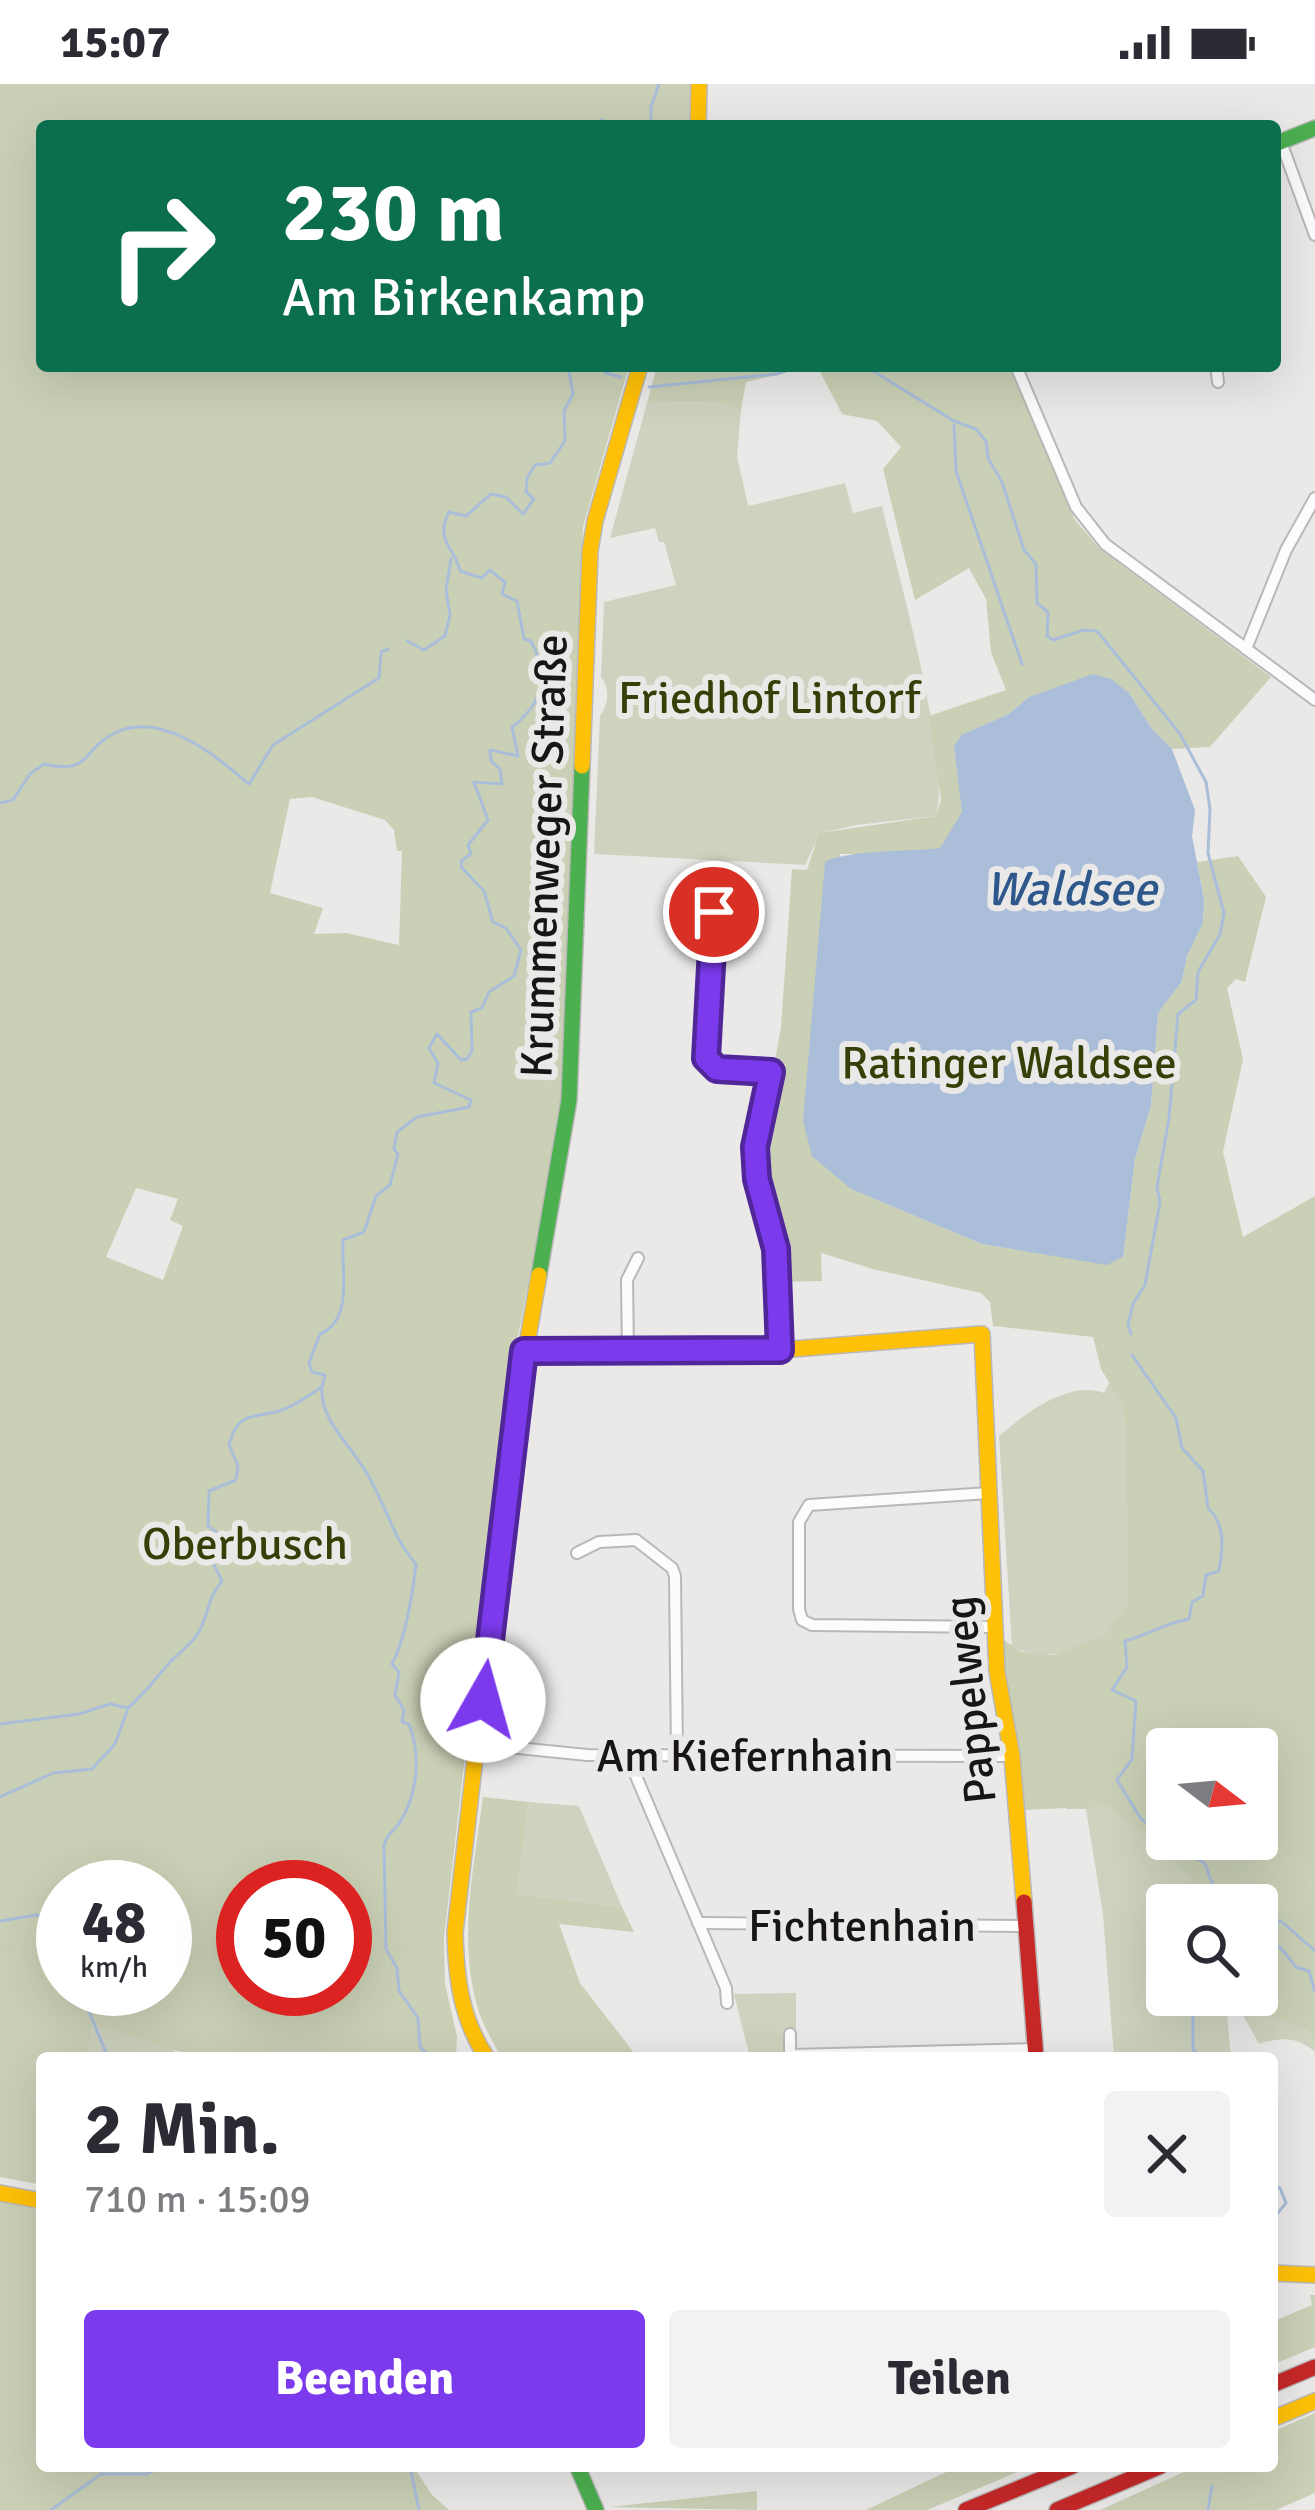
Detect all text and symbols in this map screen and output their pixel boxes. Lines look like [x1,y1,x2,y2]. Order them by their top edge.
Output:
text: 15:07 [60,15,170,70]
text: 230 m [282,161,504,265]
icon: right [84,168,240,324]
text: Am Birkenkamp [282,264,646,331]
street label: Krummenweger Straße [509,633,580,1079]
park label: Friedhof Lintorf [618,671,922,726]
water label: Waldsee [985,860,1159,919]
pin [663,861,765,963]
icon: arrive [681,879,747,945]
park label: Ratinger Waldsee [841,1036,1177,1091]
park label: Oberbusch [142,1517,348,1572]
street label: Pappelweg [932,1593,1009,1806]
position arrow [420,1637,546,1763]
north arrow [1146,1728,1278,1860]
map controls [1146,1728,1278,2016]
street label: Am Kiefernhain [596,1729,894,1784]
speed limit sign: 50 [216,1860,372,2016]
button: search [1146,1884,1278,2016]
text: 48 [82,1886,146,1960]
street label: Fichtenhain [748,1899,976,1954]
text: km/h [80,1949,148,1986]
text: 2 Min. [84,2085,280,2174]
button: close [1104,2091,1230,2217]
text: 710 m · 15:09 [84,2175,311,2223]
button: Beenden [84,2310,645,2448]
button: Teilen [669,2310,1230,2448]

